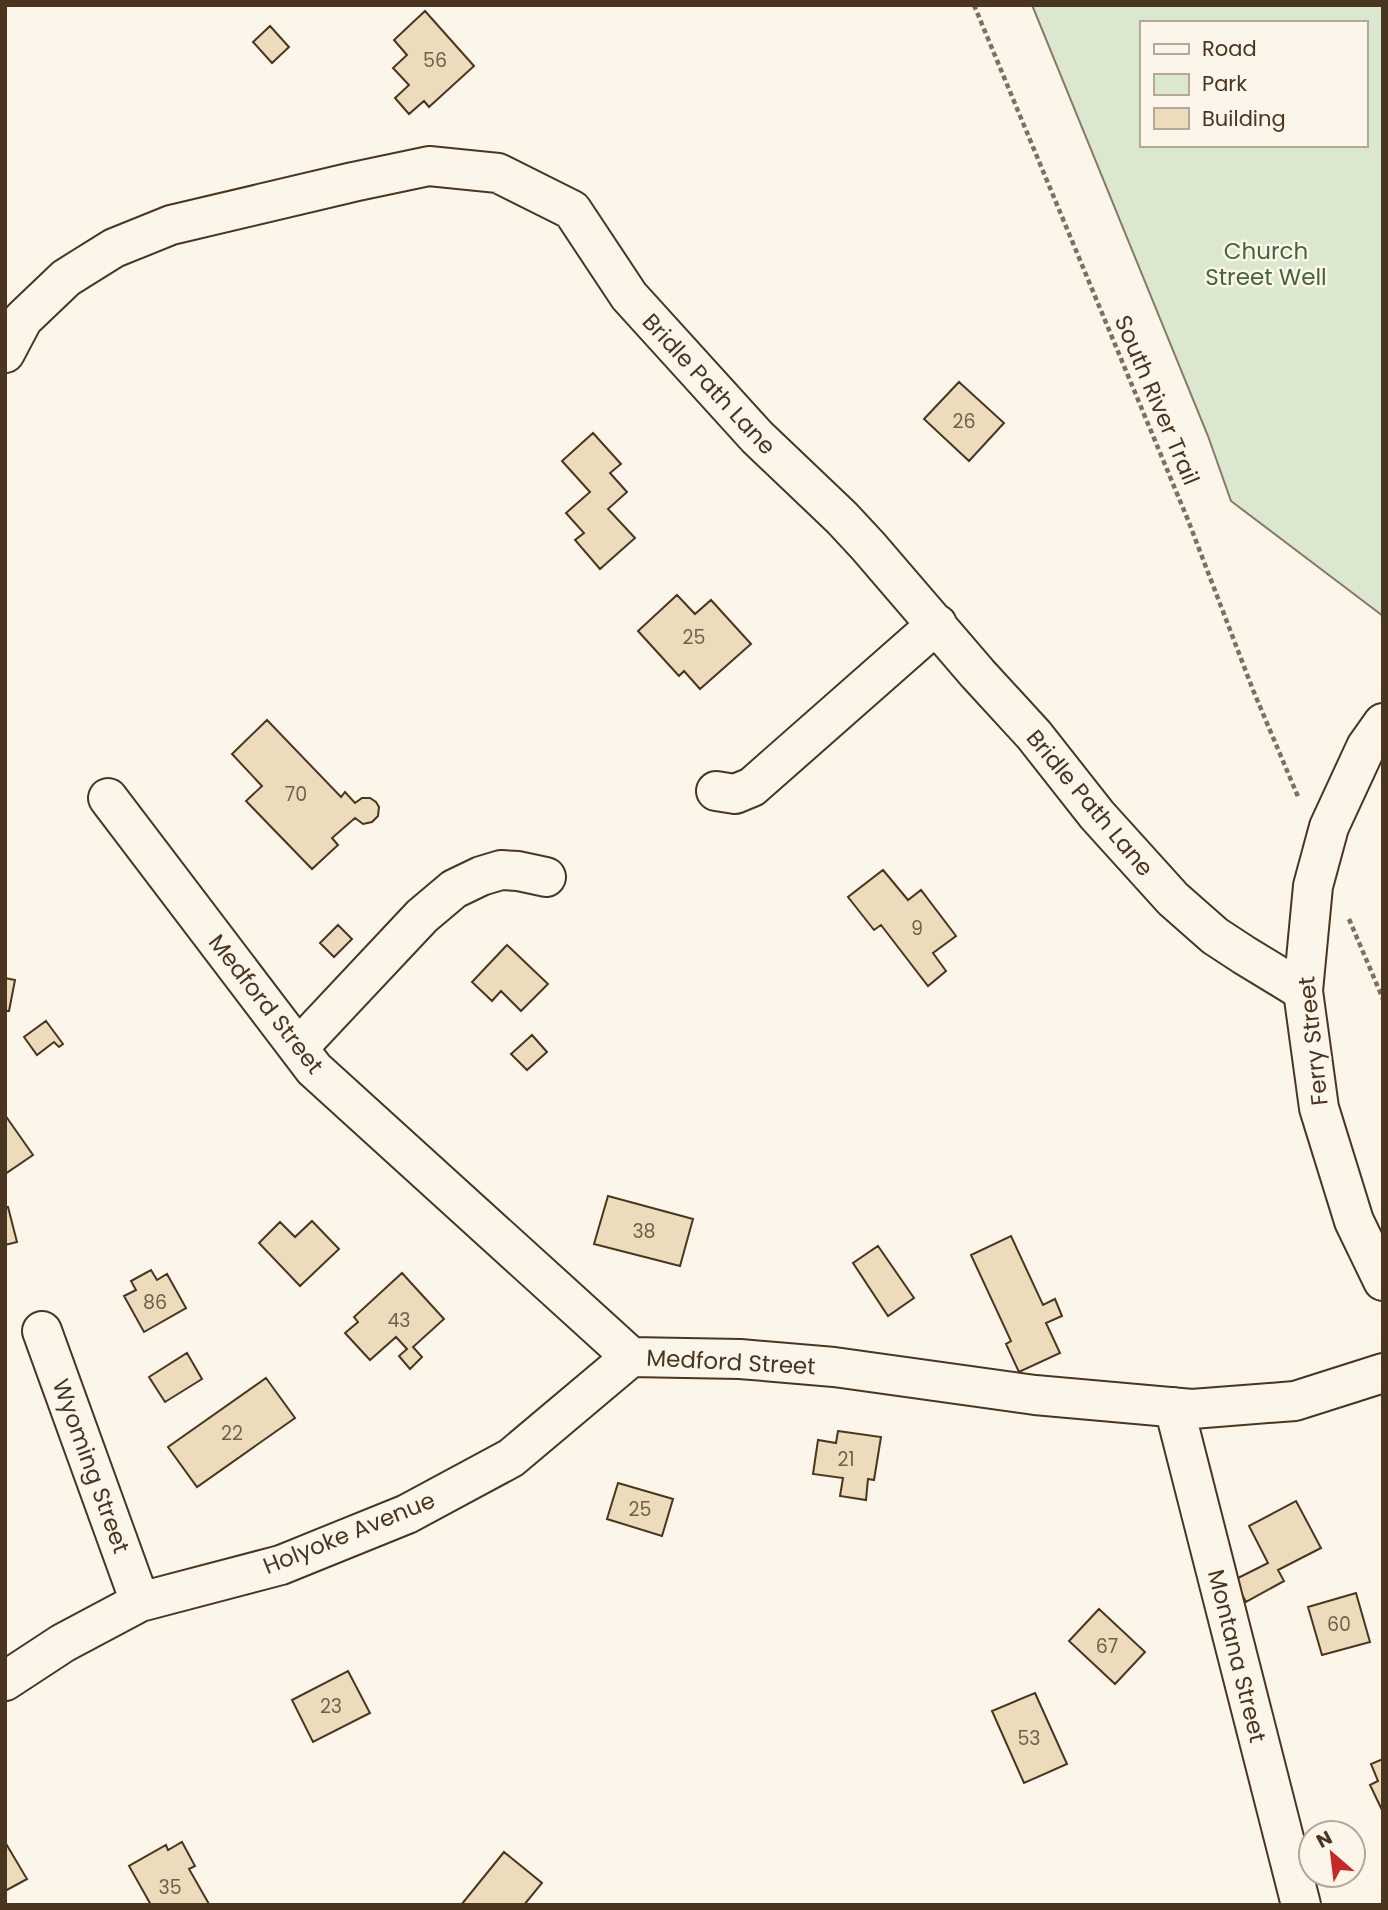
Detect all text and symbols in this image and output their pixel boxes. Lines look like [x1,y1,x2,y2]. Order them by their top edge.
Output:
legend [1140,21,1367,147]
text: Road [1202,34,1257,63]
house number: 56 [423,47,447,74]
text: Park [1202,69,1247,98]
text: Building [1202,104,1286,133]
park label: Church Street Well [1205,235,1327,293]
street label: Bridle Path Lane [635,306,783,462]
street label: South River Trail [1107,310,1207,490]
house number: 26 [953,408,976,435]
house number: 25 [683,624,705,651]
street label: Bridle Path Lane [1019,723,1161,883]
house number: 70 [285,781,307,808]
house number: 9 [911,915,923,942]
street label: Medford Street [201,927,331,1081]
street label: Ferry Street [1290,975,1336,1107]
house number: 38 [632,1218,656,1245]
house number: 86 [143,1289,167,1316]
house number: 43 [387,1307,411,1334]
street label: Medford Street [646,1342,816,1382]
street label: Wyoming Street [45,1374,137,1558]
house number: 22 [221,1420,243,1447]
house number: 21 [837,1446,855,1473]
street label: Holyoke Avenue [258,1484,440,1582]
house number: 25 [629,1496,651,1523]
street label: Montana Street [1200,1566,1274,1746]
house number: 60 [1327,1611,1351,1638]
house number: 67 [1096,1633,1118,1660]
house number: 23 [320,1693,342,1720]
house number: 53 [1017,1725,1041,1752]
north arrow [1297,1819,1367,1889]
text: N [1312,1824,1337,1855]
house number: 35 [158,1874,182,1901]

